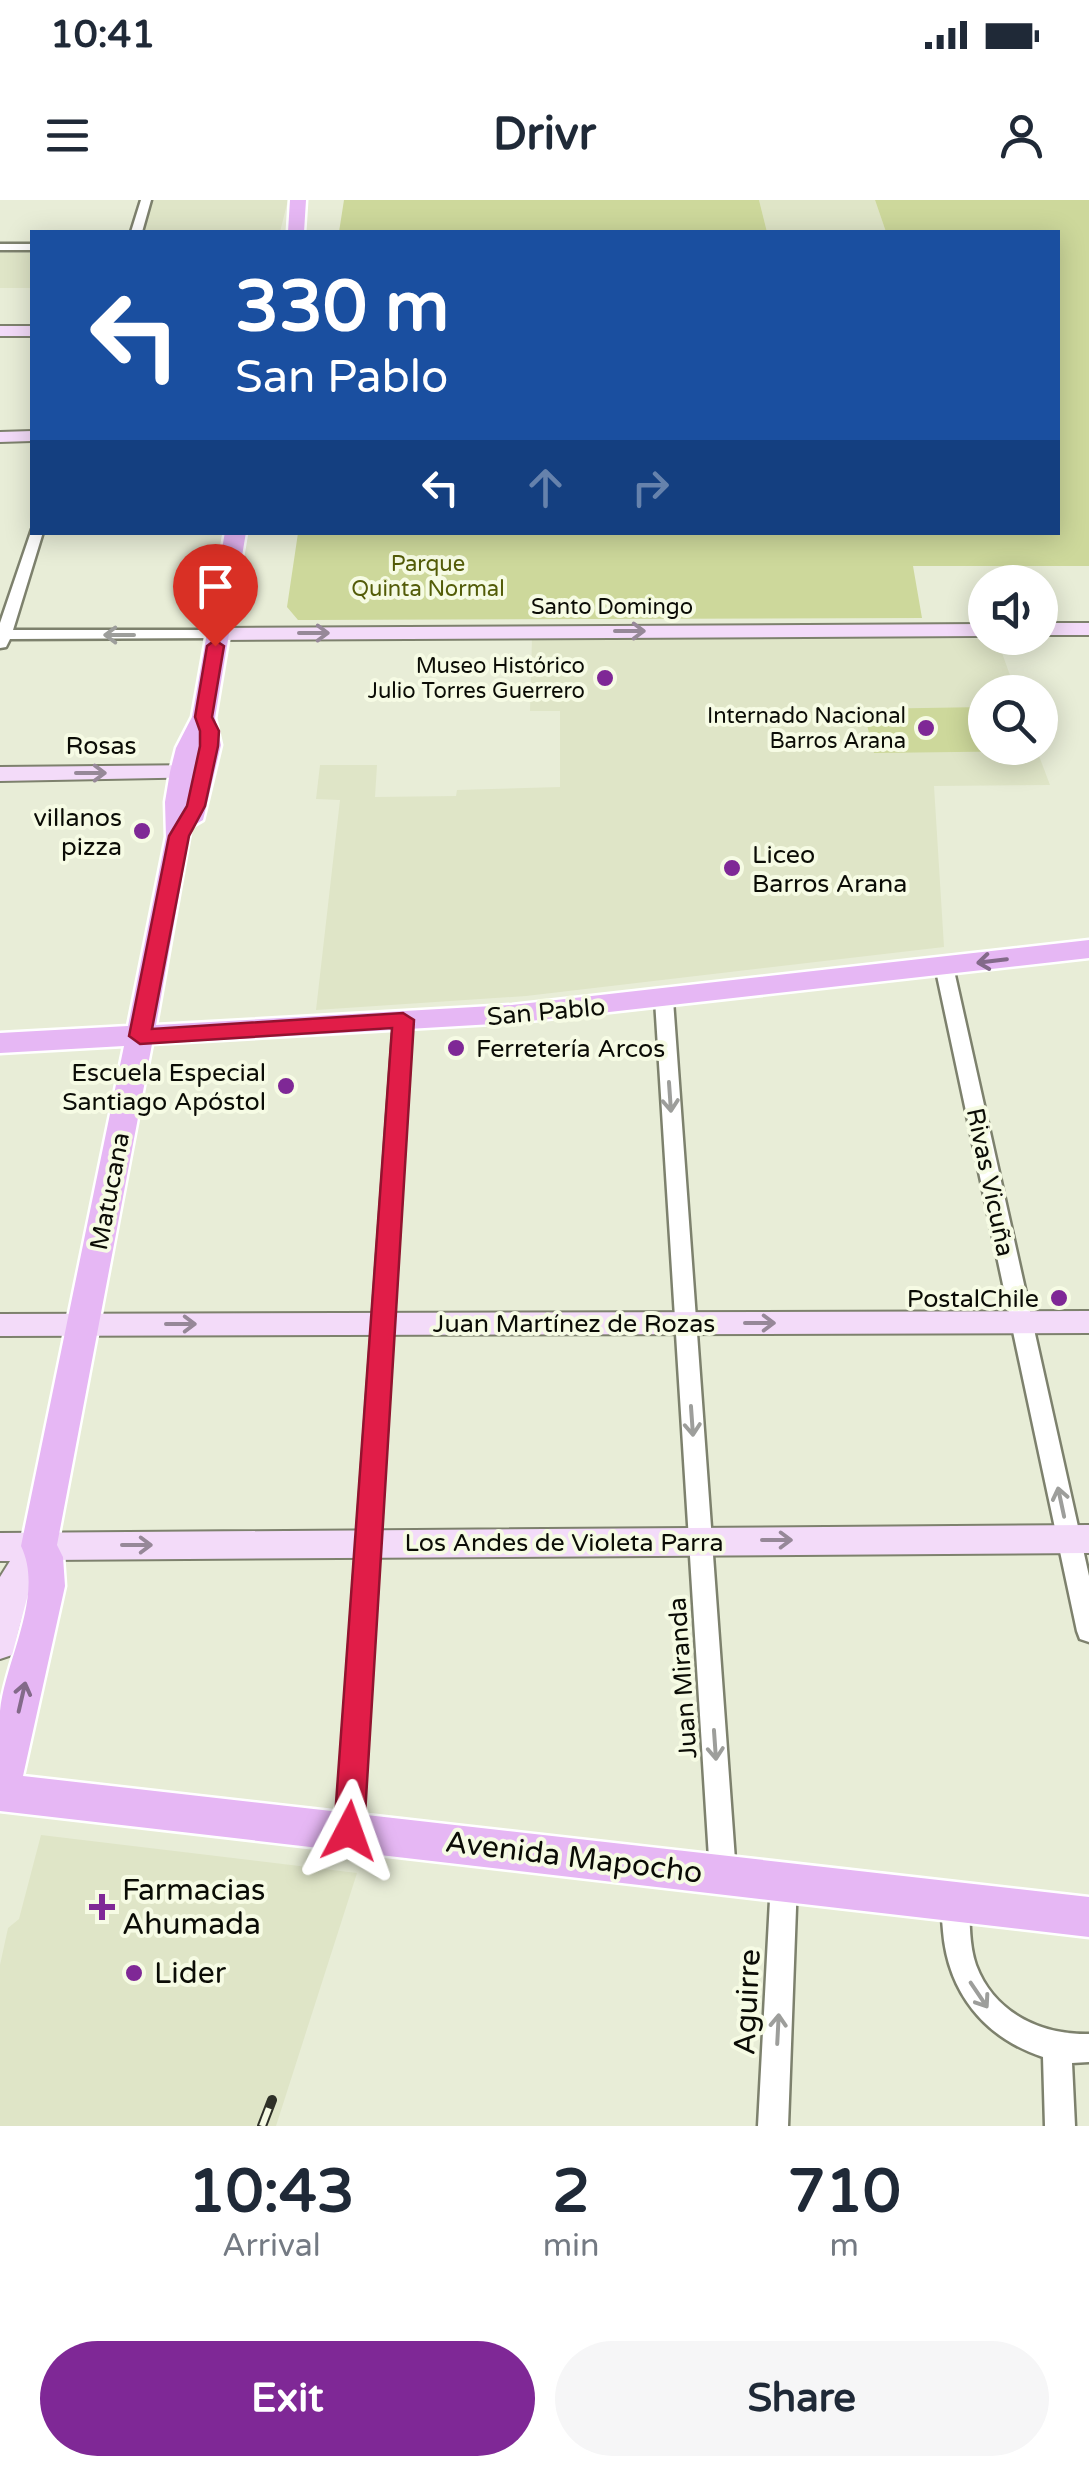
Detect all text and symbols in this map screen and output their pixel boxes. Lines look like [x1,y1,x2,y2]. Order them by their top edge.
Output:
text: 10:41 [50,12,155,58]
icon: menu [40,108,95,163]
text: Drivr [493,108,596,162]
icon: person [994,108,1049,163]
text: 330 m [235,266,449,350]
icon: left [70,270,200,400]
text: San Pablo [235,351,448,405]
icon: left [413,460,468,515]
icon: ahead [518,460,573,515]
icon: right [623,460,678,515]
pin [173,544,258,647]
park label: Parque Quinta Normal [351,551,505,602]
icon: arrive [188,559,243,614]
map controls [968,565,1058,765]
button: sound [968,565,1058,655]
street label: Santo Domingo [531,594,693,620]
one-way arrow [612,622,645,640]
one-way arrow [298,624,330,643]
one-way arrow [104,625,136,644]
place label: Museo Histórico Julio Torres Guerrero [368,653,585,704]
marker: Museo Histórico Julio Torres Guerrero [594,667,616,689]
button: search [968,675,1058,765]
place label: Internado Nacional Barros Arana [707,703,906,754]
marker: Internado Nacional Barros Arana [915,717,937,739]
street label: Rosas [65,731,137,761]
one-way arrow [74,764,106,782]
place label: villanos pizza [34,803,122,862]
marker: villanos pizza [131,820,153,842]
place label: Liceo Barros Arana [752,840,907,899]
marker: Liceo Barros Arana [721,857,743,879]
one-way arrow [977,952,1009,971]
street label: San Pablo [486,992,606,1032]
place label: Ferretería Arcos [476,1034,665,1064]
marker: Ferretería Arcos [445,1037,467,1059]
place label: Escuela Especial Santiago Apóstol [62,1058,266,1117]
marker: Escuela Especial Santiago Apóstol [275,1075,297,1097]
one-way arrow [661,1080,680,1112]
street label: Rivas Vicuña [960,1105,1020,1259]
street label: Matucana [84,1130,136,1253]
place label: PostalChile [907,1284,1039,1314]
marker: PostalChile [1048,1287,1070,1309]
street label: Juan Martínez de Rozas [433,1309,715,1339]
one-way arrow [164,1314,196,1334]
one-way arrow [742,1314,775,1332]
one-way arrow [683,1405,702,1437]
one-way arrow [1051,1487,1069,1519]
street label: Los Andes de Violeta Parra [404,1528,724,1558]
one-way arrow [760,1530,792,1550]
one-way arrow [120,1536,152,1554]
street label: Juan Miranda [662,1596,704,1760]
one-way arrow [14,1682,32,1714]
one-way arrow [705,1729,724,1761]
position arrow [297,1779,401,1883]
street label: Avenida Mapocho [443,1823,705,1892]
place label: Farmacias Ahumada [122,1872,265,1943]
marker: Farmacias Ahumada [91,1896,113,1918]
street label: Aguirre [726,1948,769,2056]
place label: Lider [154,1955,227,1992]
marker: Lider [123,1962,145,1984]
one-way arrow [968,1980,989,2008]
one-way arrow [769,2013,788,2045]
text: 10:43 [188,2156,355,2228]
text: 2 [552,2156,590,2228]
text: 710 [788,2156,901,2228]
text: Arrival [222,2227,321,2265]
text: min [543,2227,600,2265]
text: m [830,2227,859,2265]
button: Exit [40,2341,535,2456]
button: Share [555,2341,1049,2456]

